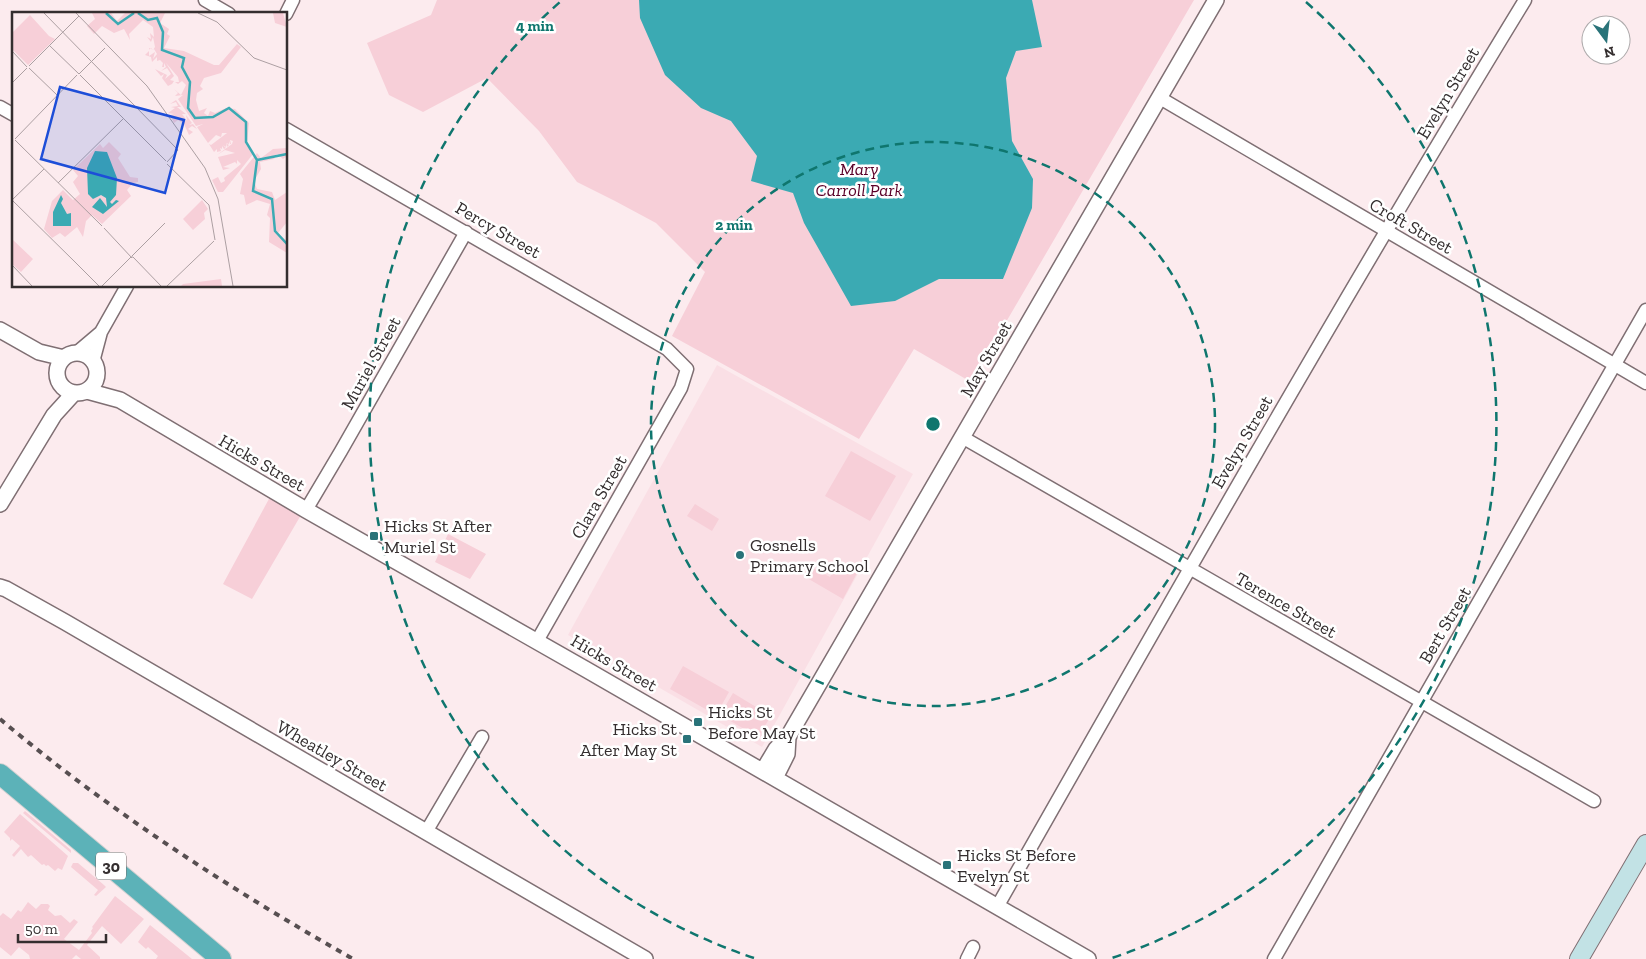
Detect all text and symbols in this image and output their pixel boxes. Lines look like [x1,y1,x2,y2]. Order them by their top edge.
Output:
inset map [12,12,288,288]
north arrow [1581,15,1631,65]
text: 4 min [516,17,554,35]
text: N [1602,42,1617,62]
street label: Evelyn Street [1412,43,1484,143]
park label: Mary Carroll Park [815,158,903,201]
street label: Croft Street [1366,193,1457,259]
street label: Percy Street [452,197,545,263]
text: 2 min [715,216,753,234]
street label: Muriel Street [336,312,406,413]
street label: May Street [955,317,1017,401]
street label: Evelyn Street [1207,391,1278,492]
centre of rings [924,415,942,433]
street label: Hicks Street [215,430,309,497]
street label: Clara Street [566,451,632,543]
place label: Hicks St After Muriel St [384,515,492,558]
marker: Hicks St After Muriel St [368,530,380,542]
place label: Gosnells Primary School [750,534,869,577]
marker: Gosnells Primary School [734,549,746,561]
street label: Terence Street [1232,567,1341,643]
street label: Bert Street [1414,582,1476,667]
street label: Hicks Street [567,630,661,697]
place label: Hicks St Before May St [708,701,816,744]
street label: Wheatley Street [273,715,391,797]
marker: Hicks St Before May St [692,716,704,728]
place label: Hicks St After May St [580,718,677,761]
marker: Hicks St After May St [681,733,693,745]
place label: Hicks St Before Evelyn St [957,844,1076,887]
road number: 30 [96,852,126,879]
marker: Hicks St Before Evelyn St [941,859,953,871]
scale bar [18,912,105,944]
text: 50 m [25,920,58,938]

